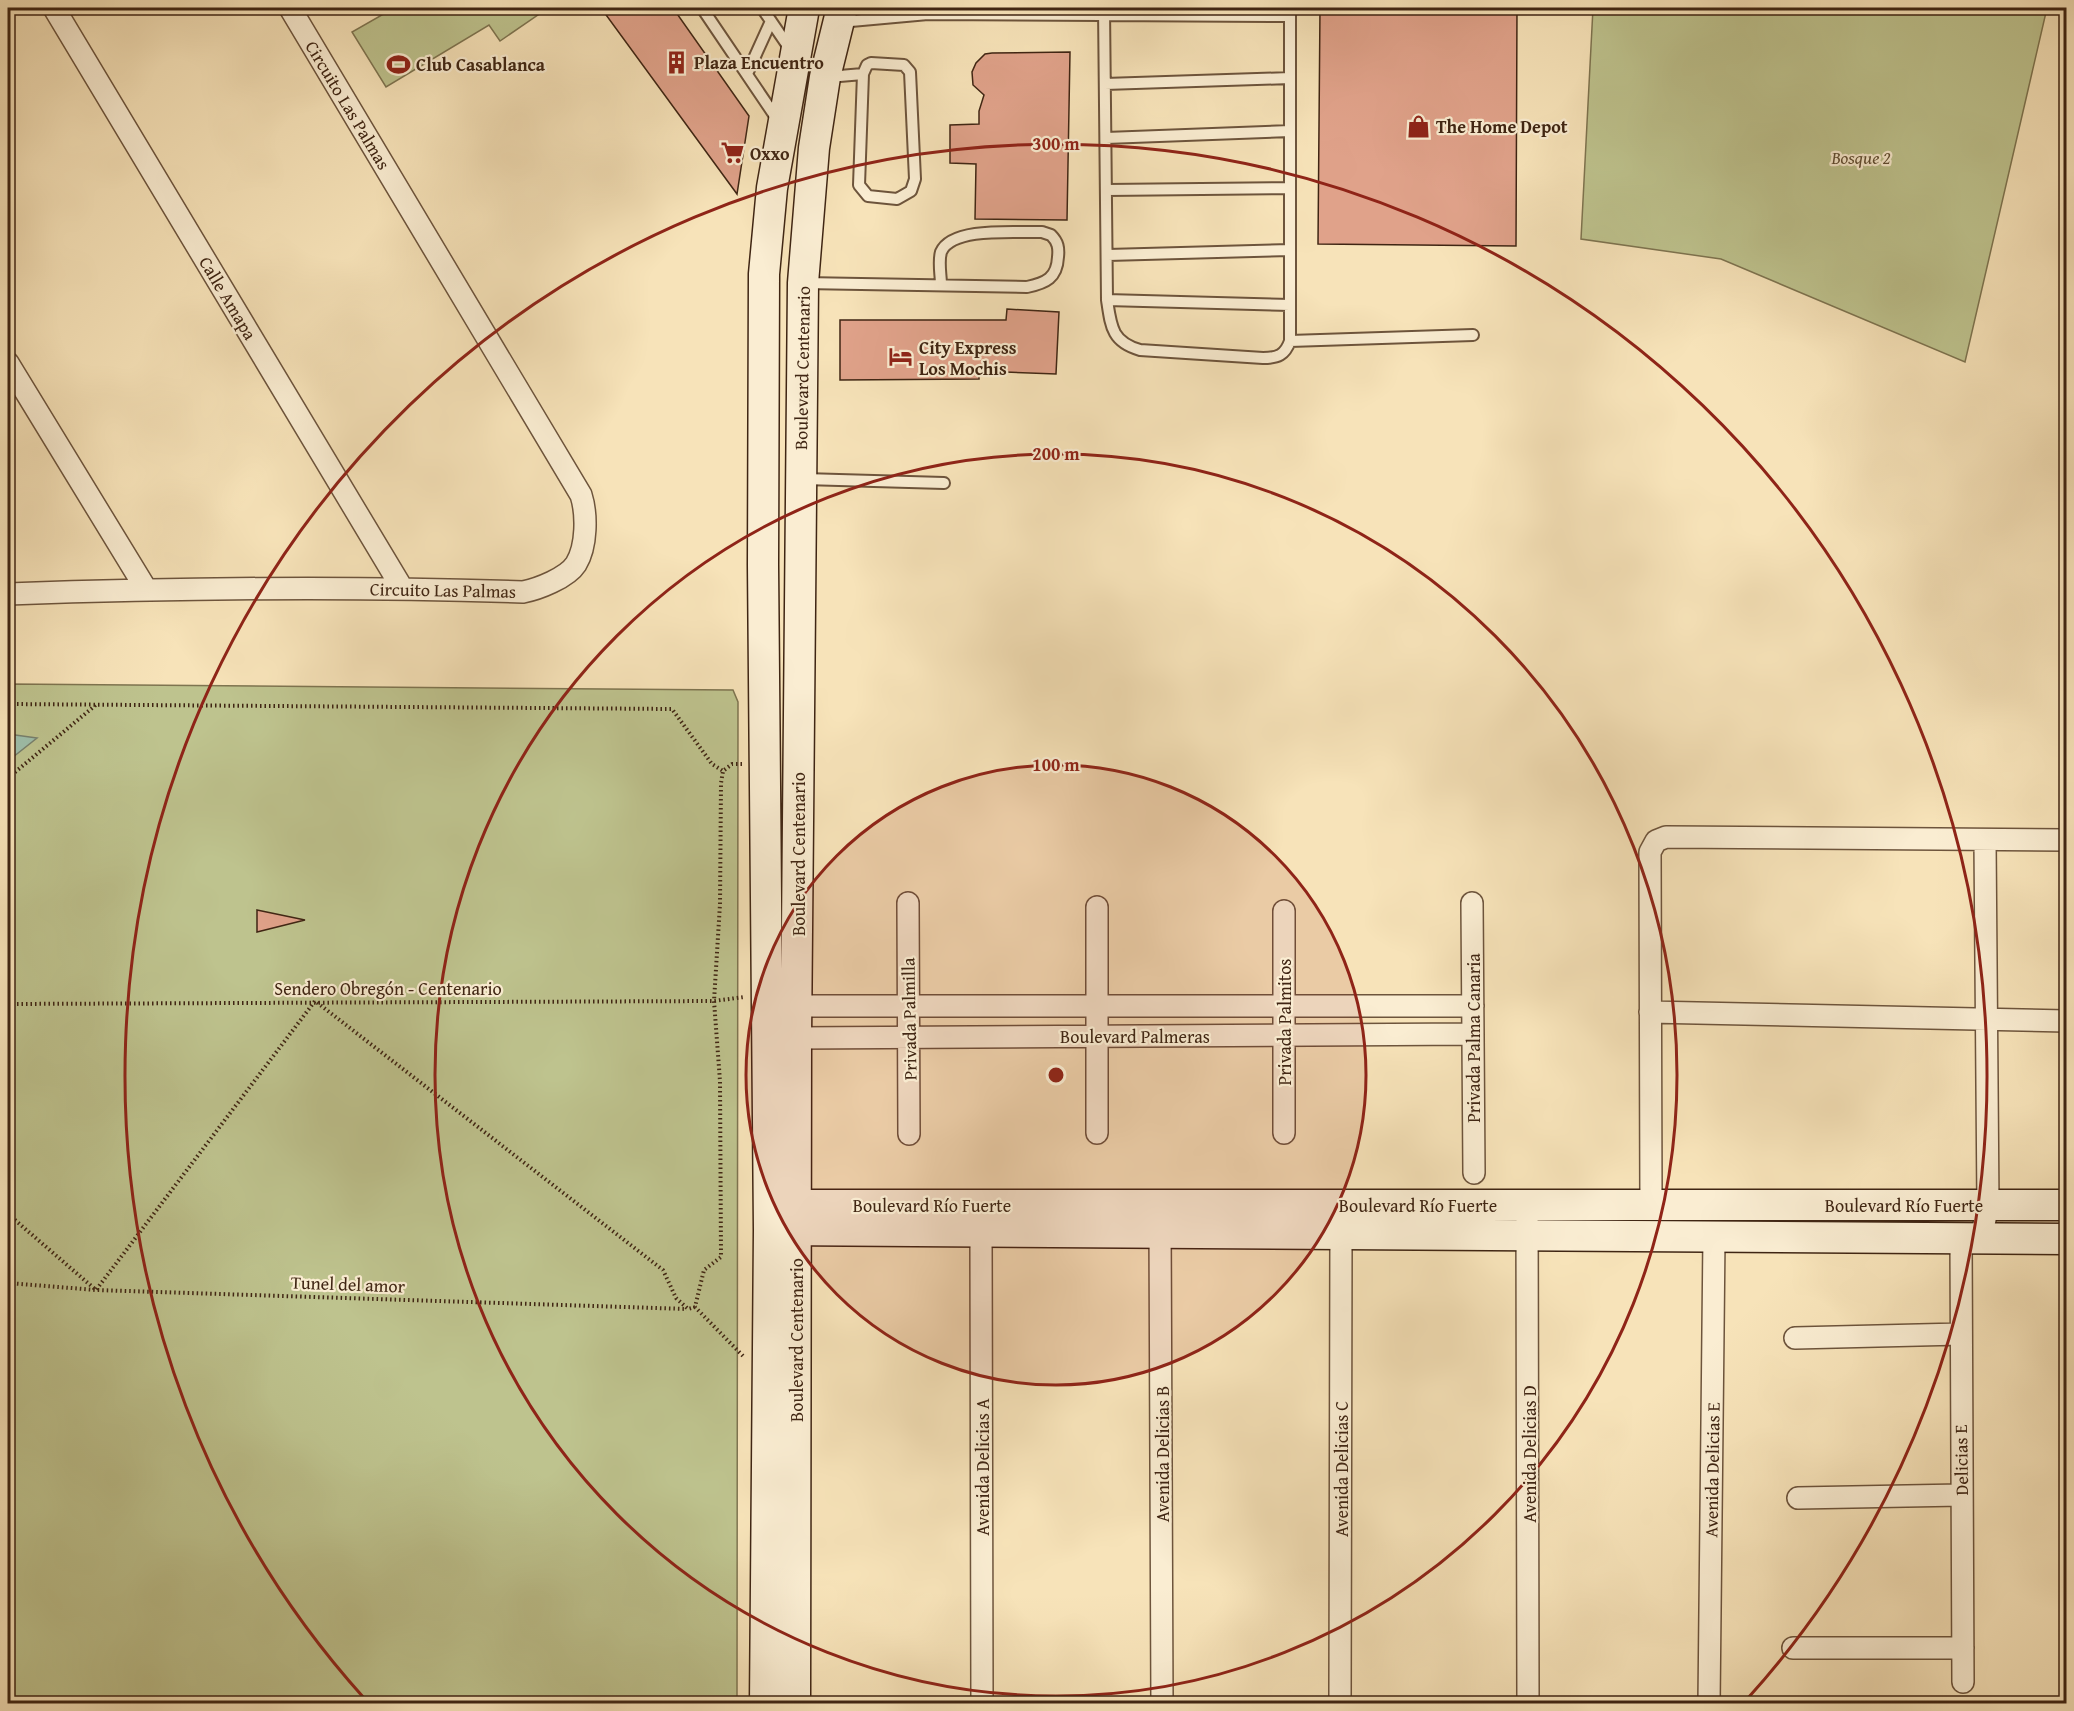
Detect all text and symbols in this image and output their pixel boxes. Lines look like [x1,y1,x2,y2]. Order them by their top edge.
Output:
street label: Circuito Las Palmas [299,35,397,175]
building icon: Plaza Encuentro [663,49,689,75]
place label: Plaza Encuentro [694,49,824,76]
sports icon: Club Casablanca [385,51,411,77]
place label: Club Casablanca [416,51,546,78]
shop icon: The Home Depot [1405,113,1431,139]
place label: The Home Depot [1436,113,1568,140]
text: 300 m [1032,130,1080,157]
supermarket icon: Oxxo [719,140,745,166]
place label: Oxxo [750,140,790,167]
park label: Bosque 2 [1830,144,1891,171]
street label: Calle Amapa [192,251,264,345]
street label: Boulevard Centenario [787,286,817,450]
place label: City Express Los Mochis [919,334,1017,382]
hotel icon: City Express Los Mochis [888,344,914,370]
text: 200 m [1032,440,1080,467]
street label: Circuito Las Palmas [370,575,516,605]
text: 100 m [1032,751,1080,778]
street label: Boulevard Centenario [785,772,812,936]
street label: Privada Palma Canaria [1460,953,1487,1123]
street label: Privada Palmilla [894,957,924,1081]
street label: Privada Palmitos [1271,958,1298,1086]
street label: Sendero Obregón - Centenario [274,975,502,1002]
street label: Boulevard Palmeras [1060,1023,1210,1050]
centre of rings [1046,1065,1066,1085]
street label: Boulevard Río Fuerte [853,1192,1011,1219]
street label: Boulevard Río Fuerte [1339,1192,1497,1219]
street label: Boulevard Río Fuerte [1825,1192,1983,1219]
street label: Boulevard Centenario [783,1258,810,1422]
street label: Tunel del amor [290,1269,406,1300]
street label: Avenida Delicias D [1516,1385,1543,1523]
street label: Avenida Delicias B [1149,1386,1176,1522]
street label: Avenida Delicias A [969,1398,996,1536]
street label: Avenida Delicias C [1328,1401,1355,1537]
street label: Avenida Delicias E [1697,1402,1727,1538]
street label: Delicias E [1947,1424,1975,1496]

